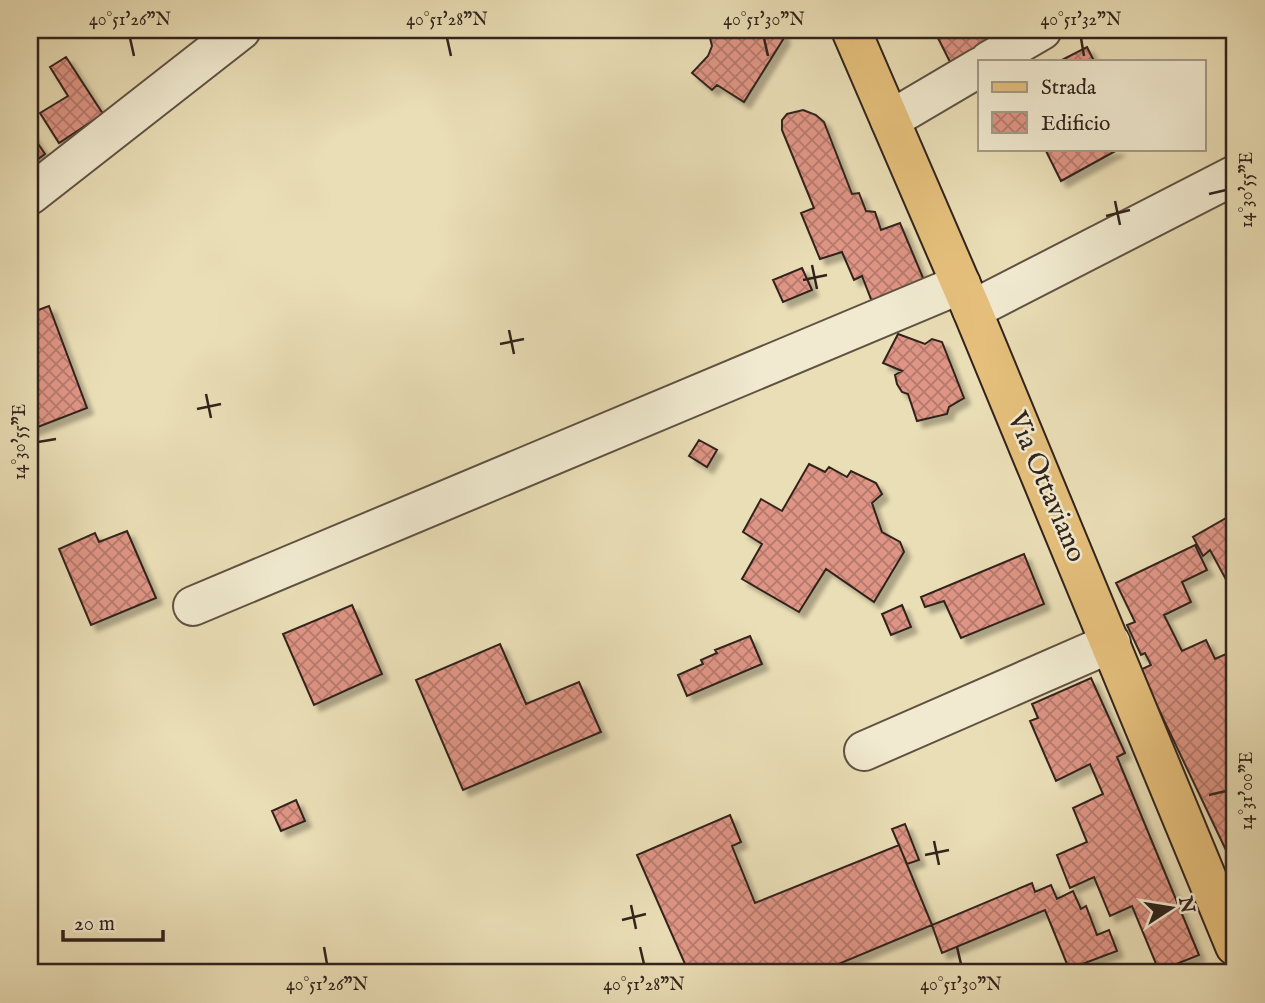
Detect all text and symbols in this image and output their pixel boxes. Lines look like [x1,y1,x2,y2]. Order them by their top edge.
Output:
text: 40°51'26"N [89,9,171,32]
text: 40°51'28"N [406,9,488,32]
text: 40°51'30"N [723,9,805,32]
text: 40°51'32"N [1040,9,1122,32]
legend [978,60,1206,150]
text: Strada [1041,75,1097,102]
text: Edificio [1041,111,1110,138]
text: 14°30'55"E [1236,152,1259,228]
text: 14°30'55"E [9,404,32,480]
street label: Via Ottaviano [998,405,1093,568]
text: 14°31'00"E [1236,752,1259,830]
north arrow [1136,874,1206,944]
text: N [1172,893,1199,916]
scale bar [63,898,163,942]
text: 20 m [74,911,115,938]
text: 40°51'26"N [286,974,368,997]
text: 40°51'28"N [603,974,685,997]
text: 40°51'30"N [920,974,1002,997]

